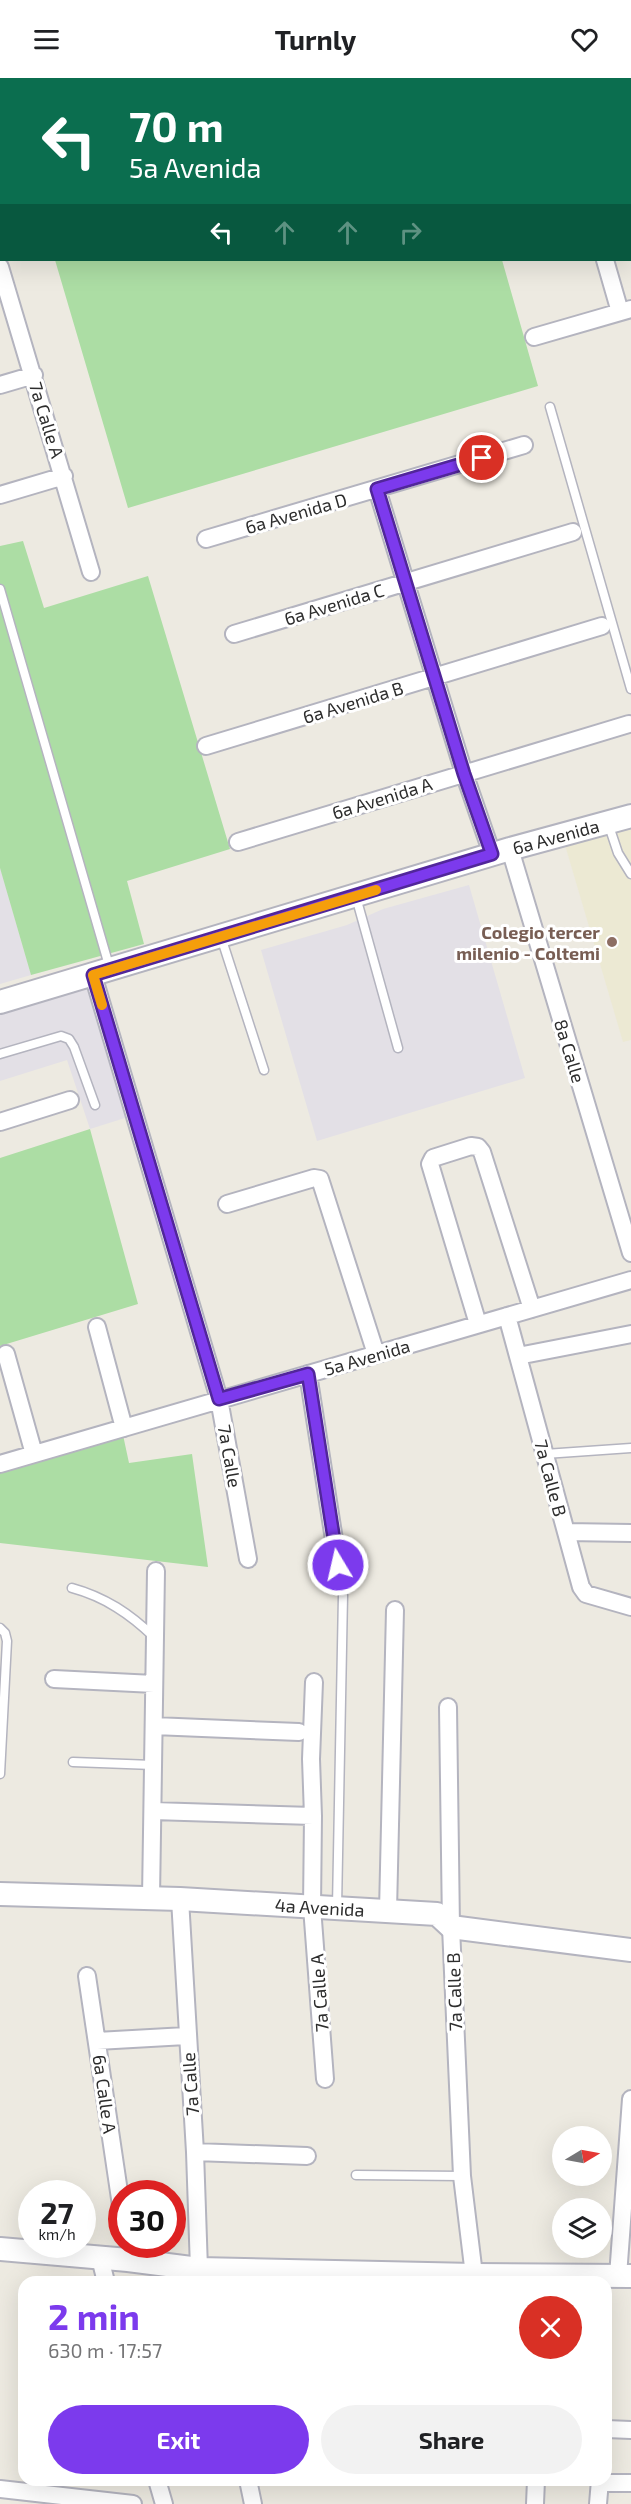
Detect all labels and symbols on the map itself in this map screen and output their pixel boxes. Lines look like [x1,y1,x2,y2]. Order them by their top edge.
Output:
street label: 7a Calle A [25,379,69,461]
pin [456,432,507,483]
street label: 6a Avenida D [243,488,349,538]
street label: 6a Avenida C [281,578,387,630]
street label: 6a Avenida B [300,676,406,728]
street label: 6a Avenida A [329,772,436,824]
street label: 6a Avenida [510,814,602,859]
place label: Colegio tercer milenio - Coltemi [456,921,600,964]
marker: Colegio tercer milenio - Coltemi [605,935,619,949]
street label: 8a Calle [550,1017,590,1085]
street label: 5a Avenida [322,1334,412,1380]
street label: 7a Calle [214,1423,246,1489]
street label: 7a Calle B [530,1437,572,1519]
position arrow [306,1533,370,1597]
street label: 4a Avenida [274,1894,365,1921]
street label: 7a Calle A [305,1952,333,2033]
street label: 7a Calle B [442,1952,466,2032]
street label: 7a Calle [177,2051,203,2117]
street label: 6a Calle A [89,2053,122,2136]
north arrow [552,2126,612,2186]
speed limit sign: 30 [108,2180,186,2258]

